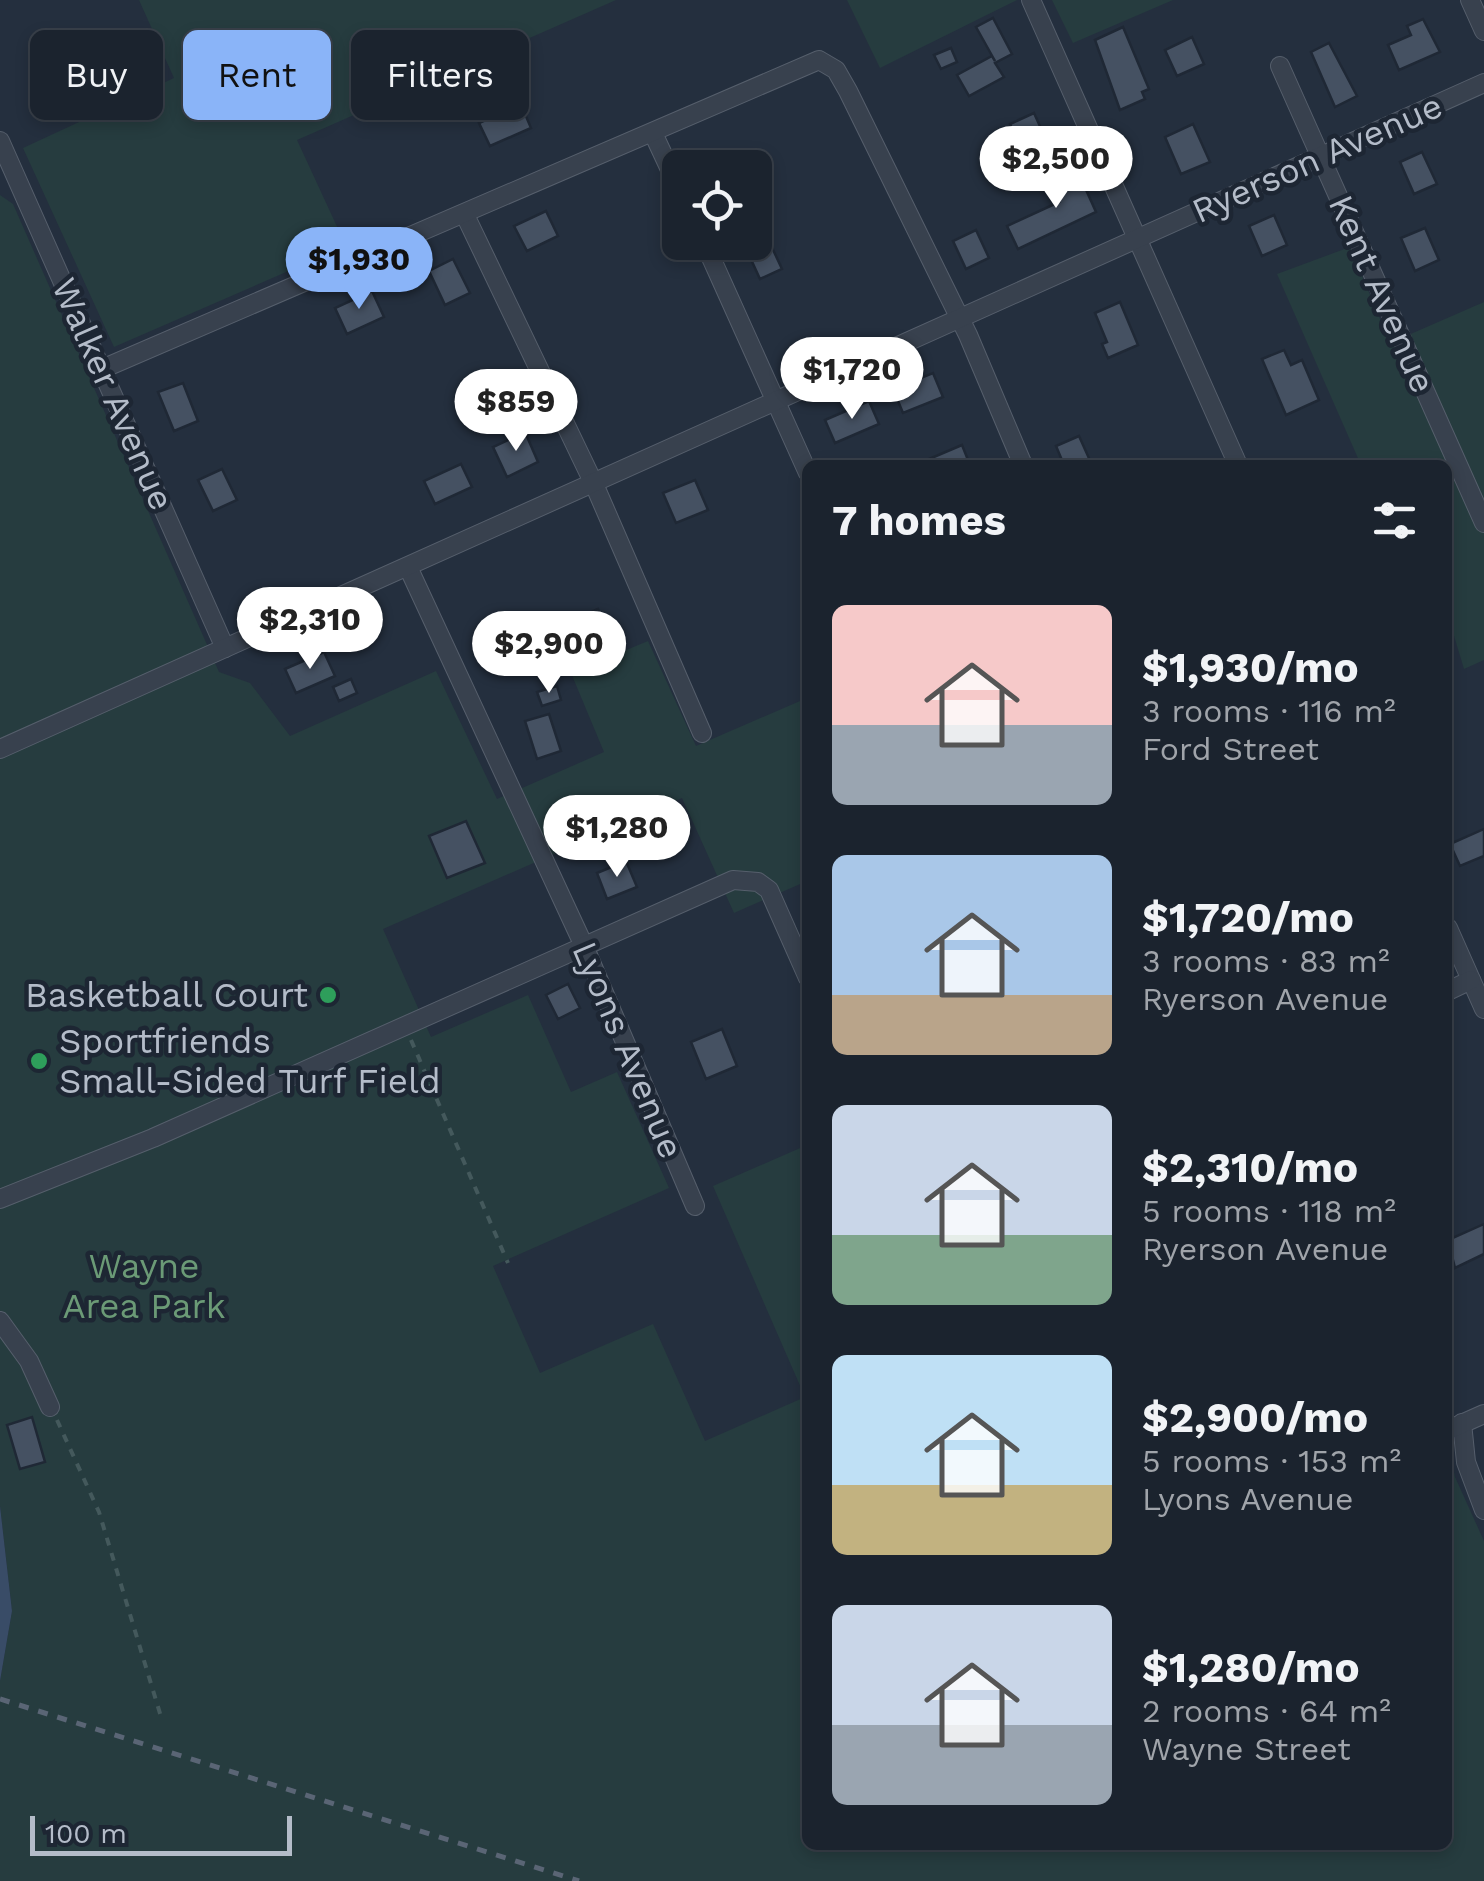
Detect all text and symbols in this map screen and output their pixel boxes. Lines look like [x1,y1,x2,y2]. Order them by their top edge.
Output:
chip: Buy [30,30,163,120]
chip: Rent [183,30,331,120]
chip: Filters [351,30,529,120]
street label: Ryerson Avenue [1185,84,1449,232]
pin: $2,500 [975,126,1137,211]
text: $2,500 [1002,139,1110,177]
map controls [662,150,772,260]
button: locate [662,150,772,260]
street label: Kent Avenue [1320,189,1444,399]
pin: $1,930 [278,227,440,312]
text: $1,930 [308,240,410,278]
street label: Walker Avenue [43,271,183,517]
pin: $1,720 [771,337,933,422]
text: $1,720 [802,350,902,388]
pin: $859 [457,369,575,454]
text: $859 [477,382,555,420]
icon: filters [1367,493,1422,548]
text: 7 homes [832,496,1006,545]
pin: $2,310 [229,587,391,672]
text: $2,310 [259,600,361,638]
pin: $2,900 [468,611,630,696]
text: $2,900 [494,624,604,662]
text: $1,930/mo [1142,643,1359,692]
icon: home [912,645,1032,765]
text: 3 rooms · 116 m² [1142,692,1396,730]
text: Ford Street [1142,730,1319,768]
pin: $1,280 [536,795,698,880]
text: $1,280 [565,808,669,846]
text: $1,720/mo [1142,893,1354,942]
icon: home [912,895,1032,1015]
street label: Lyons Avenue [563,935,693,1165]
text: 3 rooms · 83 m² [1142,942,1390,980]
place label: Basketball Court [25,974,308,1016]
text: Ryerson Avenue [1142,980,1388,1018]
marker: Basketball Court [317,984,339,1006]
place label: Sportfriends Small-Sided Turf Field [59,1020,441,1102]
marker: Sportfriends Small-Sided Turf Field [28,1050,50,1072]
text: $2,310/mo [1142,1143,1358,1192]
icon: home [912,1145,1032,1265]
text: 5 rooms · 118 m² [1142,1192,1396,1230]
text: Ryerson Avenue [1142,1230,1388,1268]
park label: Wayne Area Park [62,1245,226,1327]
text: $2,900/mo [1142,1393,1368,1442]
icon: home [912,1395,1032,1515]
text: 5 rooms · 153 m² [1142,1442,1401,1480]
text: Lyons Avenue [1142,1480,1353,1518]
text: $1,280/mo [1142,1643,1360,1692]
icon: home [912,1645,1032,1765]
text: 2 rooms · 64 m² [1142,1692,1391,1730]
text: Wayne Street [1142,1730,1351,1768]
scale bar [30,1811,292,1856]
text: 100 m [45,1817,127,1850]

